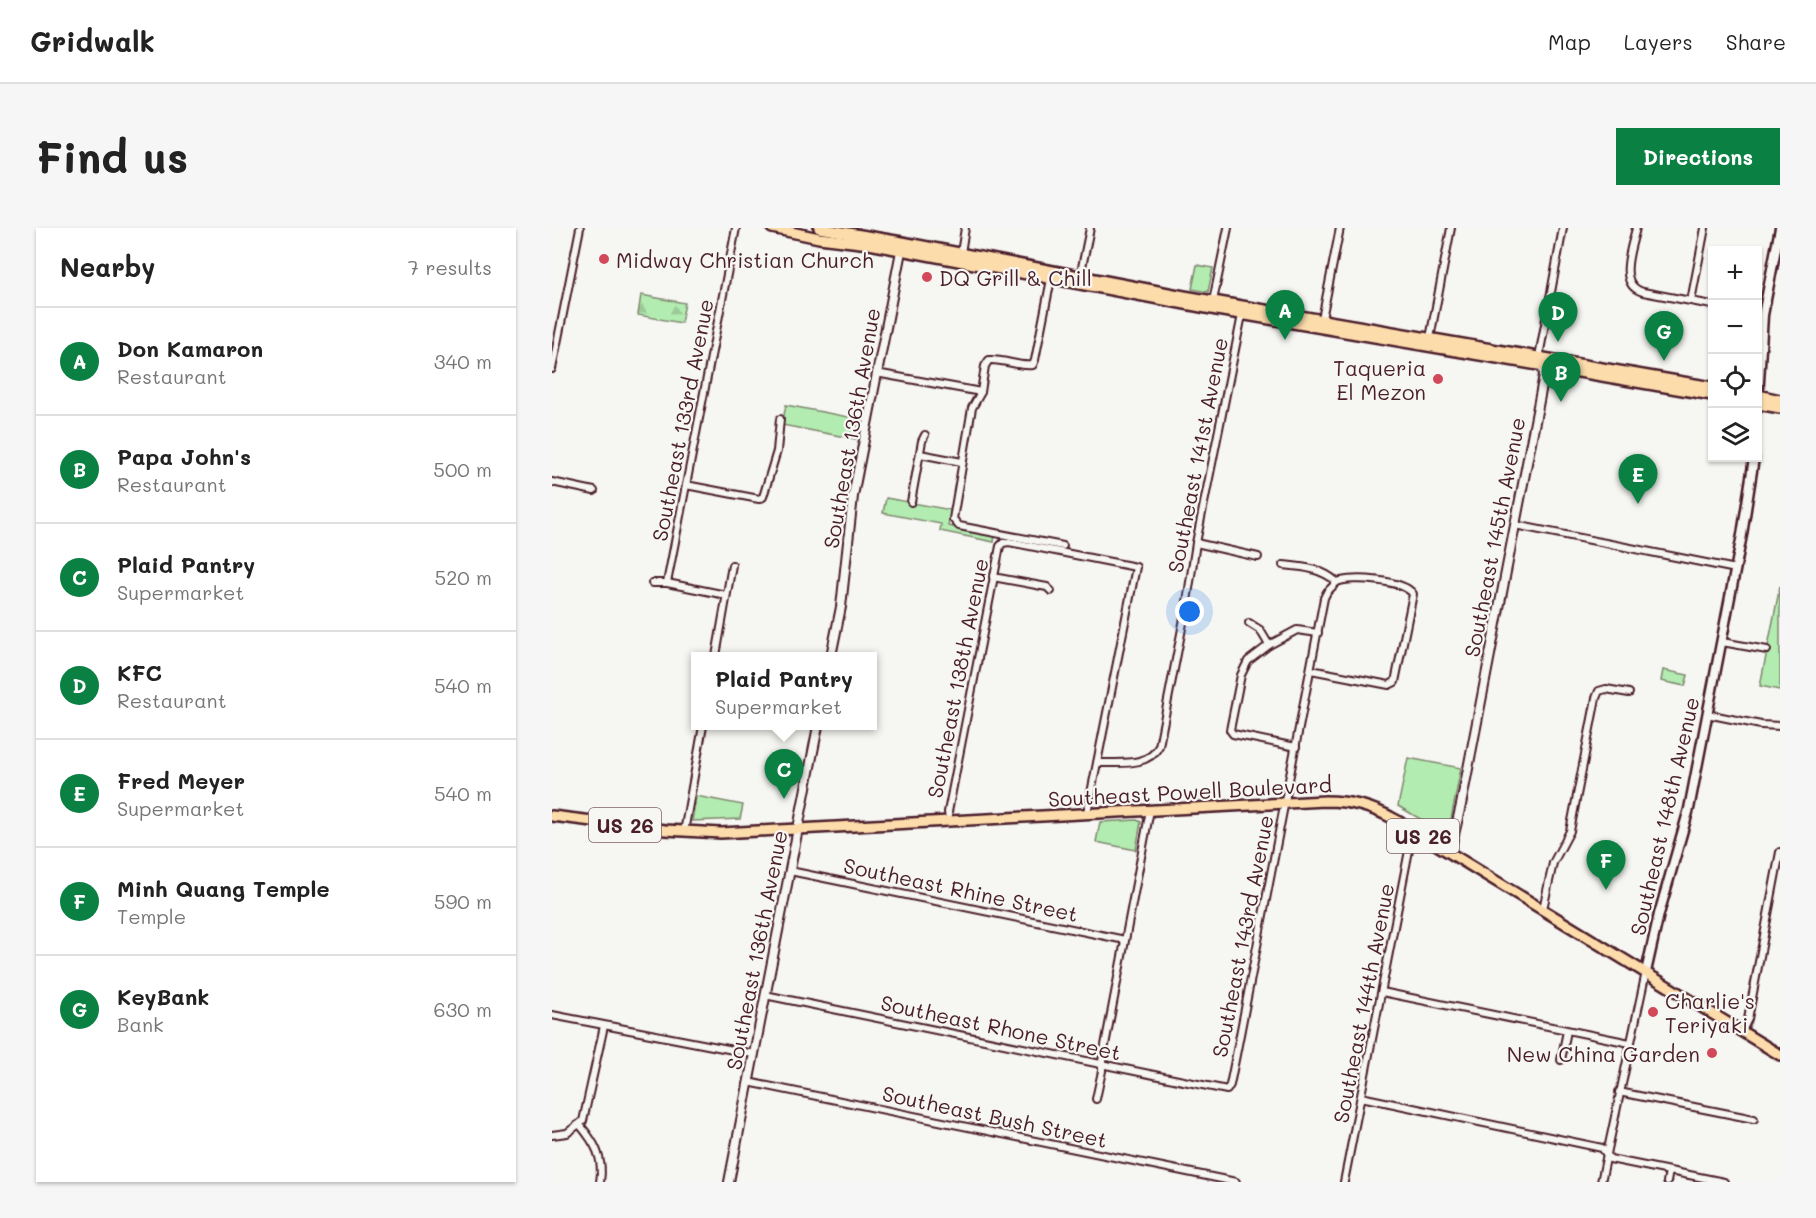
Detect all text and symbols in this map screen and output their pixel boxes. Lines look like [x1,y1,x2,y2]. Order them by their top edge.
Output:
text: Gridwalk [30,23,155,59]
text: Map [1548,28,1591,55]
text: Layers [1624,28,1693,55]
text: Share [1726,28,1786,55]
button: Directions [1616,128,1780,185]
text: Find us [36,129,188,184]
place label: Midway Christian Church [616,246,874,273]
map controls [1708,246,1762,462]
button: + [1708,246,1762,300]
text: Nearby [60,250,155,284]
marker: Midway Christian Church [597,252,611,266]
text: 7 results [408,254,492,280]
place label: DQ Grill & Chill [939,264,1092,291]
marker: DQ Grill & Chill [920,270,934,284]
pin: A [1266,291,1304,340]
pin: D [1538,292,1578,342]
street label: Southeast 133rd Avenue [645,297,719,543]
button: − [1708,300,1762,354]
street label: Southeast 136th Avenue [817,306,885,550]
pin: G [1644,312,1684,361]
text: Don Kamaron [117,334,263,363]
street label: Southeast 141st Avenue [1161,335,1233,575]
text: A [73,348,86,374]
text: 340 m [434,348,492,374]
pin: B [1542,352,1580,402]
place label: Taqueria El Mezon [1333,354,1426,405]
button: locate [1708,354,1762,408]
text: Restaurant [117,363,227,389]
marker: Taqueria El Mezon [1431,372,1445,386]
button: layers [1708,408,1762,462]
street label: Southeast 145th Avenue [1458,415,1530,659]
text: Papa John's [117,442,251,471]
pin: E [1618,454,1658,504]
text: B [73,456,86,482]
text: 500 m [433,456,492,482]
text: Restaurant [117,471,227,497]
text: Plaid Pantry [117,550,255,579]
street label: Southeast 138th Avenue [920,556,994,800]
text: C [72,564,87,590]
text: 520 m [435,564,492,590]
text: Supermarket [117,579,244,605]
your location [1175,597,1204,626]
popup [691,652,877,730]
text: KFC [117,658,162,687]
text: Plaid Pantry [715,664,853,693]
text: D [72,672,87,698]
text: 540 m [434,672,492,698]
text: Restaurant [117,687,227,713]
text: Supermarket [715,693,842,719]
street label: Southeast 148th Avenue [1623,694,1705,938]
pin: C [764,750,804,799]
text: Fred Meyer [117,766,245,795]
street label: Southeast Powell Boulevard [1047,770,1333,812]
text: E [73,780,86,806]
text: 540 m [434,780,492,806]
text: Supermarket [117,795,244,821]
road number: US 26 [589,808,661,842]
street label: Southeast 143rd Avenue [1205,813,1279,1059]
road number: US 26 [1387,819,1459,853]
street label: Southeast 136th Avenue [719,828,793,1072]
pin: F [1586,840,1626,890]
street label: Southeast Rhine Street [841,851,1081,927]
text: Minh Quang Temple [117,874,330,903]
street label: Southeast 144th Avenue [1327,881,1399,1125]
text: F [73,888,86,914]
text: 590 m [434,888,492,914]
text: Temple [117,903,186,929]
text: KeyBank [117,982,209,1011]
place label: Charlie's Teriyaki [1665,987,1755,1038]
street label: Southeast Rhone Street [878,988,1124,1066]
text: G [72,996,87,1022]
text: 630 m [434,996,492,1022]
marker: Charlie's Teriyaki [1646,1005,1660,1019]
text: Bank [117,1011,164,1037]
place label: New China Garden [1507,1040,1700,1067]
marker: New China Garden [1705,1046,1719,1060]
street label: Southeast Bush Street [880,1079,1110,1153]

